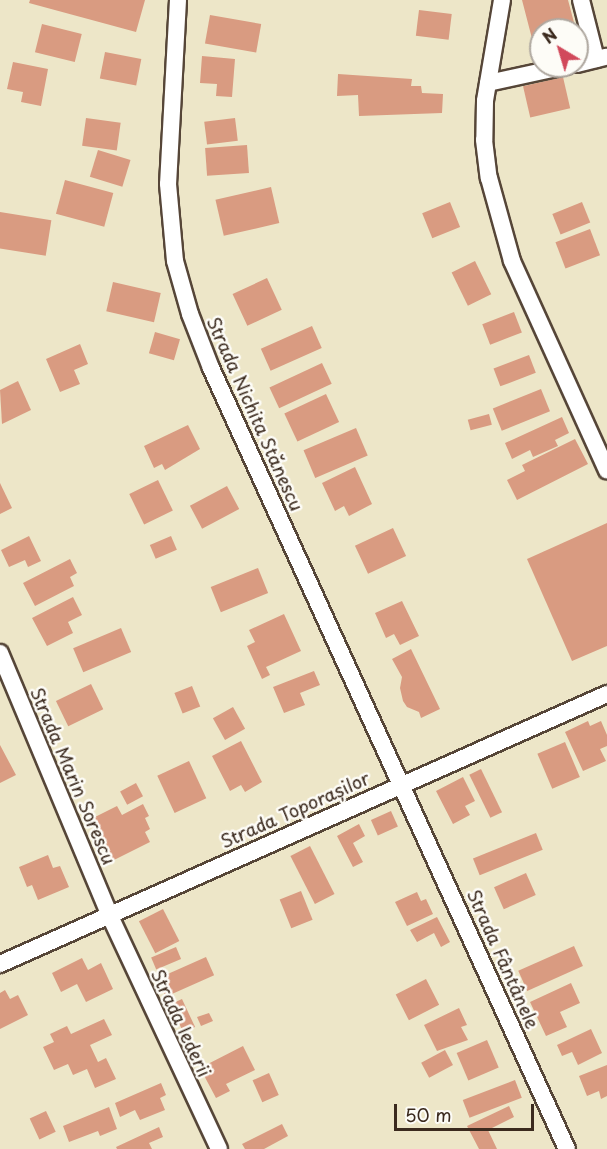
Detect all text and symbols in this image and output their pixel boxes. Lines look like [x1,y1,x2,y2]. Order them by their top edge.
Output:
north arrow [529,18,589,78]
text: N [537,22,562,49]
street label: Strada Nichita Stănescu [202,312,308,516]
street label: Strada Marin Sorescu [26,685,120,867]
street label: Strada Toporașilor [217,768,373,852]
street label: Strada Fântânele [463,886,543,1032]
street label: Strada Iederii [146,965,216,1081]
scale bar [397,1092,536,1130]
text: 50 m [405,1101,452,1128]

